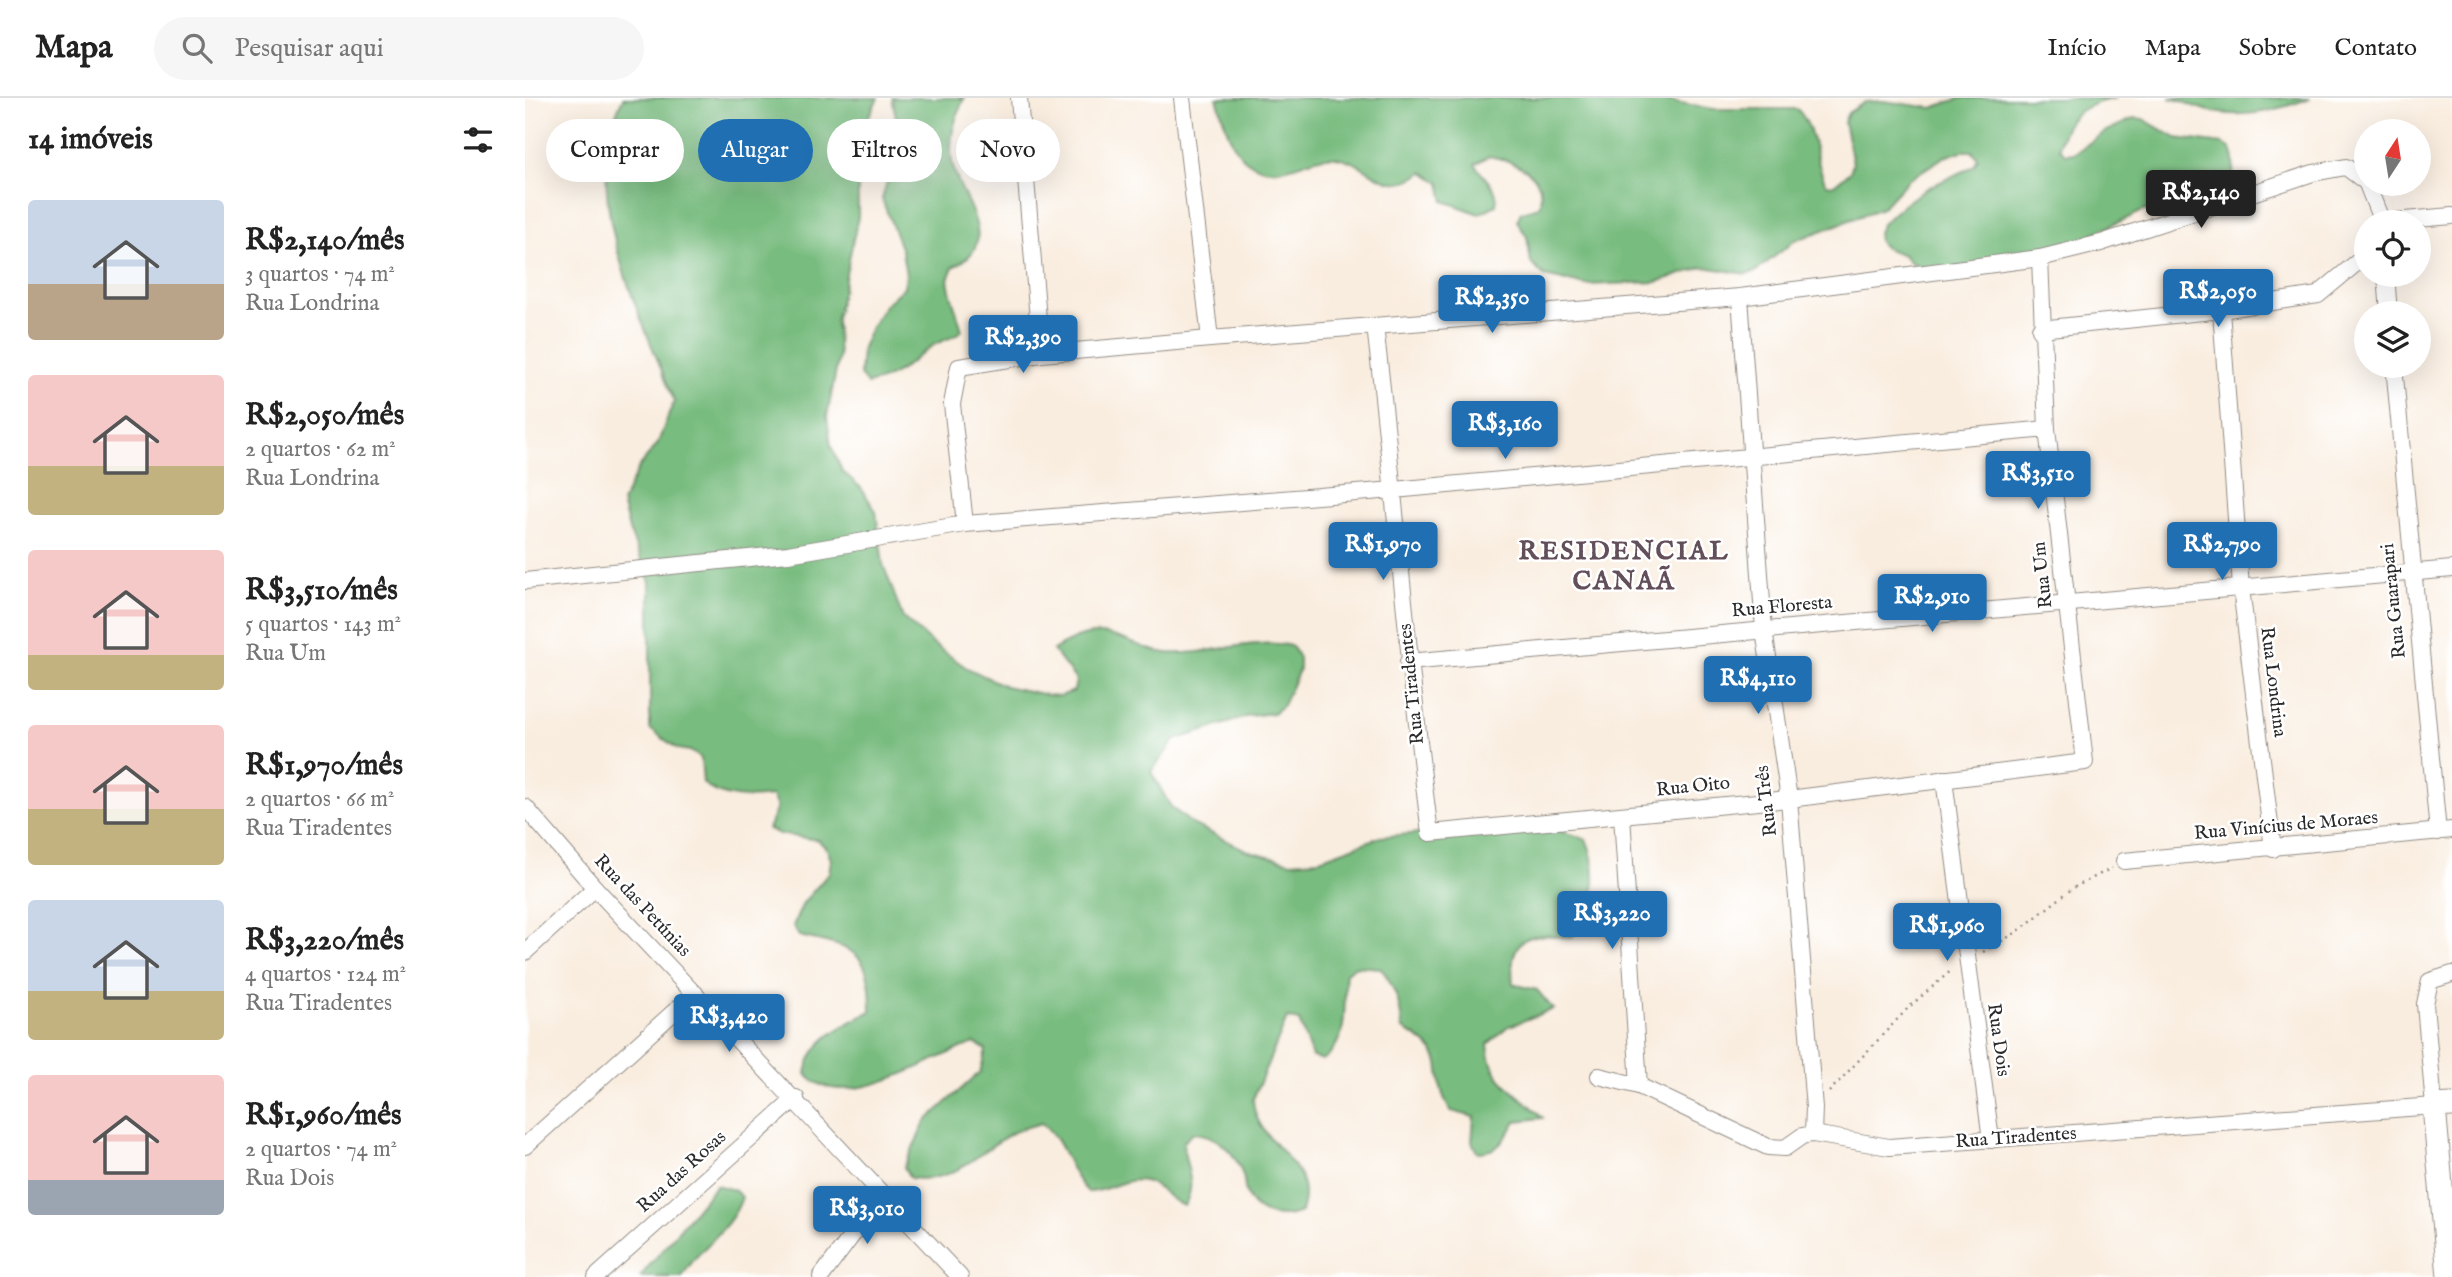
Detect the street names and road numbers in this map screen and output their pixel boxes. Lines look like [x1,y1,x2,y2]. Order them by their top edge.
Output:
street label: Rua Um [2028,540,2058,610]
street label: Rua Guarapari [2376,542,2412,660]
street label: Rua Floresta [1731,591,1834,623]
street label: Rua Tiradentes [1394,622,1430,746]
street label: Rua Londrina [2254,625,2292,739]
street label: Rua Três [1751,764,1783,838]
street label: Rua Oito [1655,771,1731,803]
street label: Rua Vinícius de Moraes [2193,806,2379,846]
street label: Rua das Petúnias [588,850,696,962]
street label: Rua Dois [1981,1002,2015,1078]
street label: Rua Tiradentes [1955,1122,2077,1154]
street label: Rua das Rosas [632,1126,732,1218]

